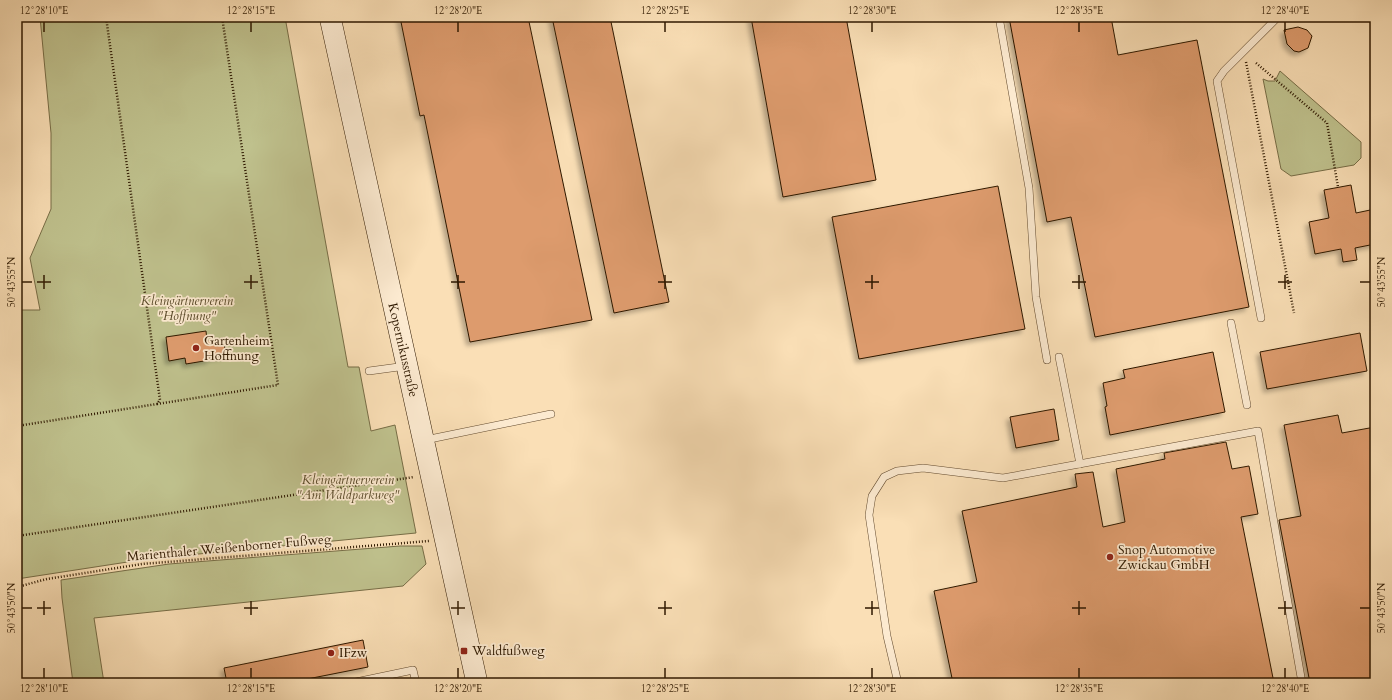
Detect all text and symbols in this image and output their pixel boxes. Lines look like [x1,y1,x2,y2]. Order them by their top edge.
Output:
text: 12°28'10"E [20,4,68,18]
text: 12°28'15"E [227,4,275,18]
text: 12°28'20"E [434,4,482,18]
text: 12°28'25"E [641,4,689,18]
text: 12°28'30"E [848,4,896,18]
text: 12°28'35"E [1055,4,1103,18]
text: 12°28'40"E [1261,4,1309,18]
text: 50°43'55"N [5,256,19,307]
text: 50°43'55"N [1375,256,1389,307]
park label: Kleingärtnerverein "Hoffnung" [141,292,234,325]
street label: Kopernikusstraße [383,301,423,399]
place label: Gartenheim Hoffnung [204,332,270,365]
marker: Gartenheim Hoffnung [191,343,201,353]
park label: Kleingärtnerverein "Am Waldparkweg" [297,471,400,504]
street label: Marienthaler Weißenborner Fußweg [126,530,333,566]
place label: Snop Automotive Zwickau GmbH [1118,541,1215,574]
marker: Snop Automotive Zwickau GmbH [1105,552,1115,562]
text: 50°43'50"N [5,582,19,633]
text: 50°43'50"N [1375,582,1389,633]
place label: Waldfußweg [471,642,545,660]
place label: IFzw [339,644,368,662]
marker: Waldfußweg [459,646,469,656]
marker: IFzw [326,648,336,658]
text: 12°28'10"E [20,682,68,696]
text: 12°28'15"E [227,682,275,696]
text: 12°28'20"E [434,682,482,696]
text: 12°28'25"E [641,682,689,696]
text: 12°28'30"E [848,682,896,696]
text: 12°28'35"E [1055,682,1103,696]
text: 12°28'40"E [1261,682,1309,696]

